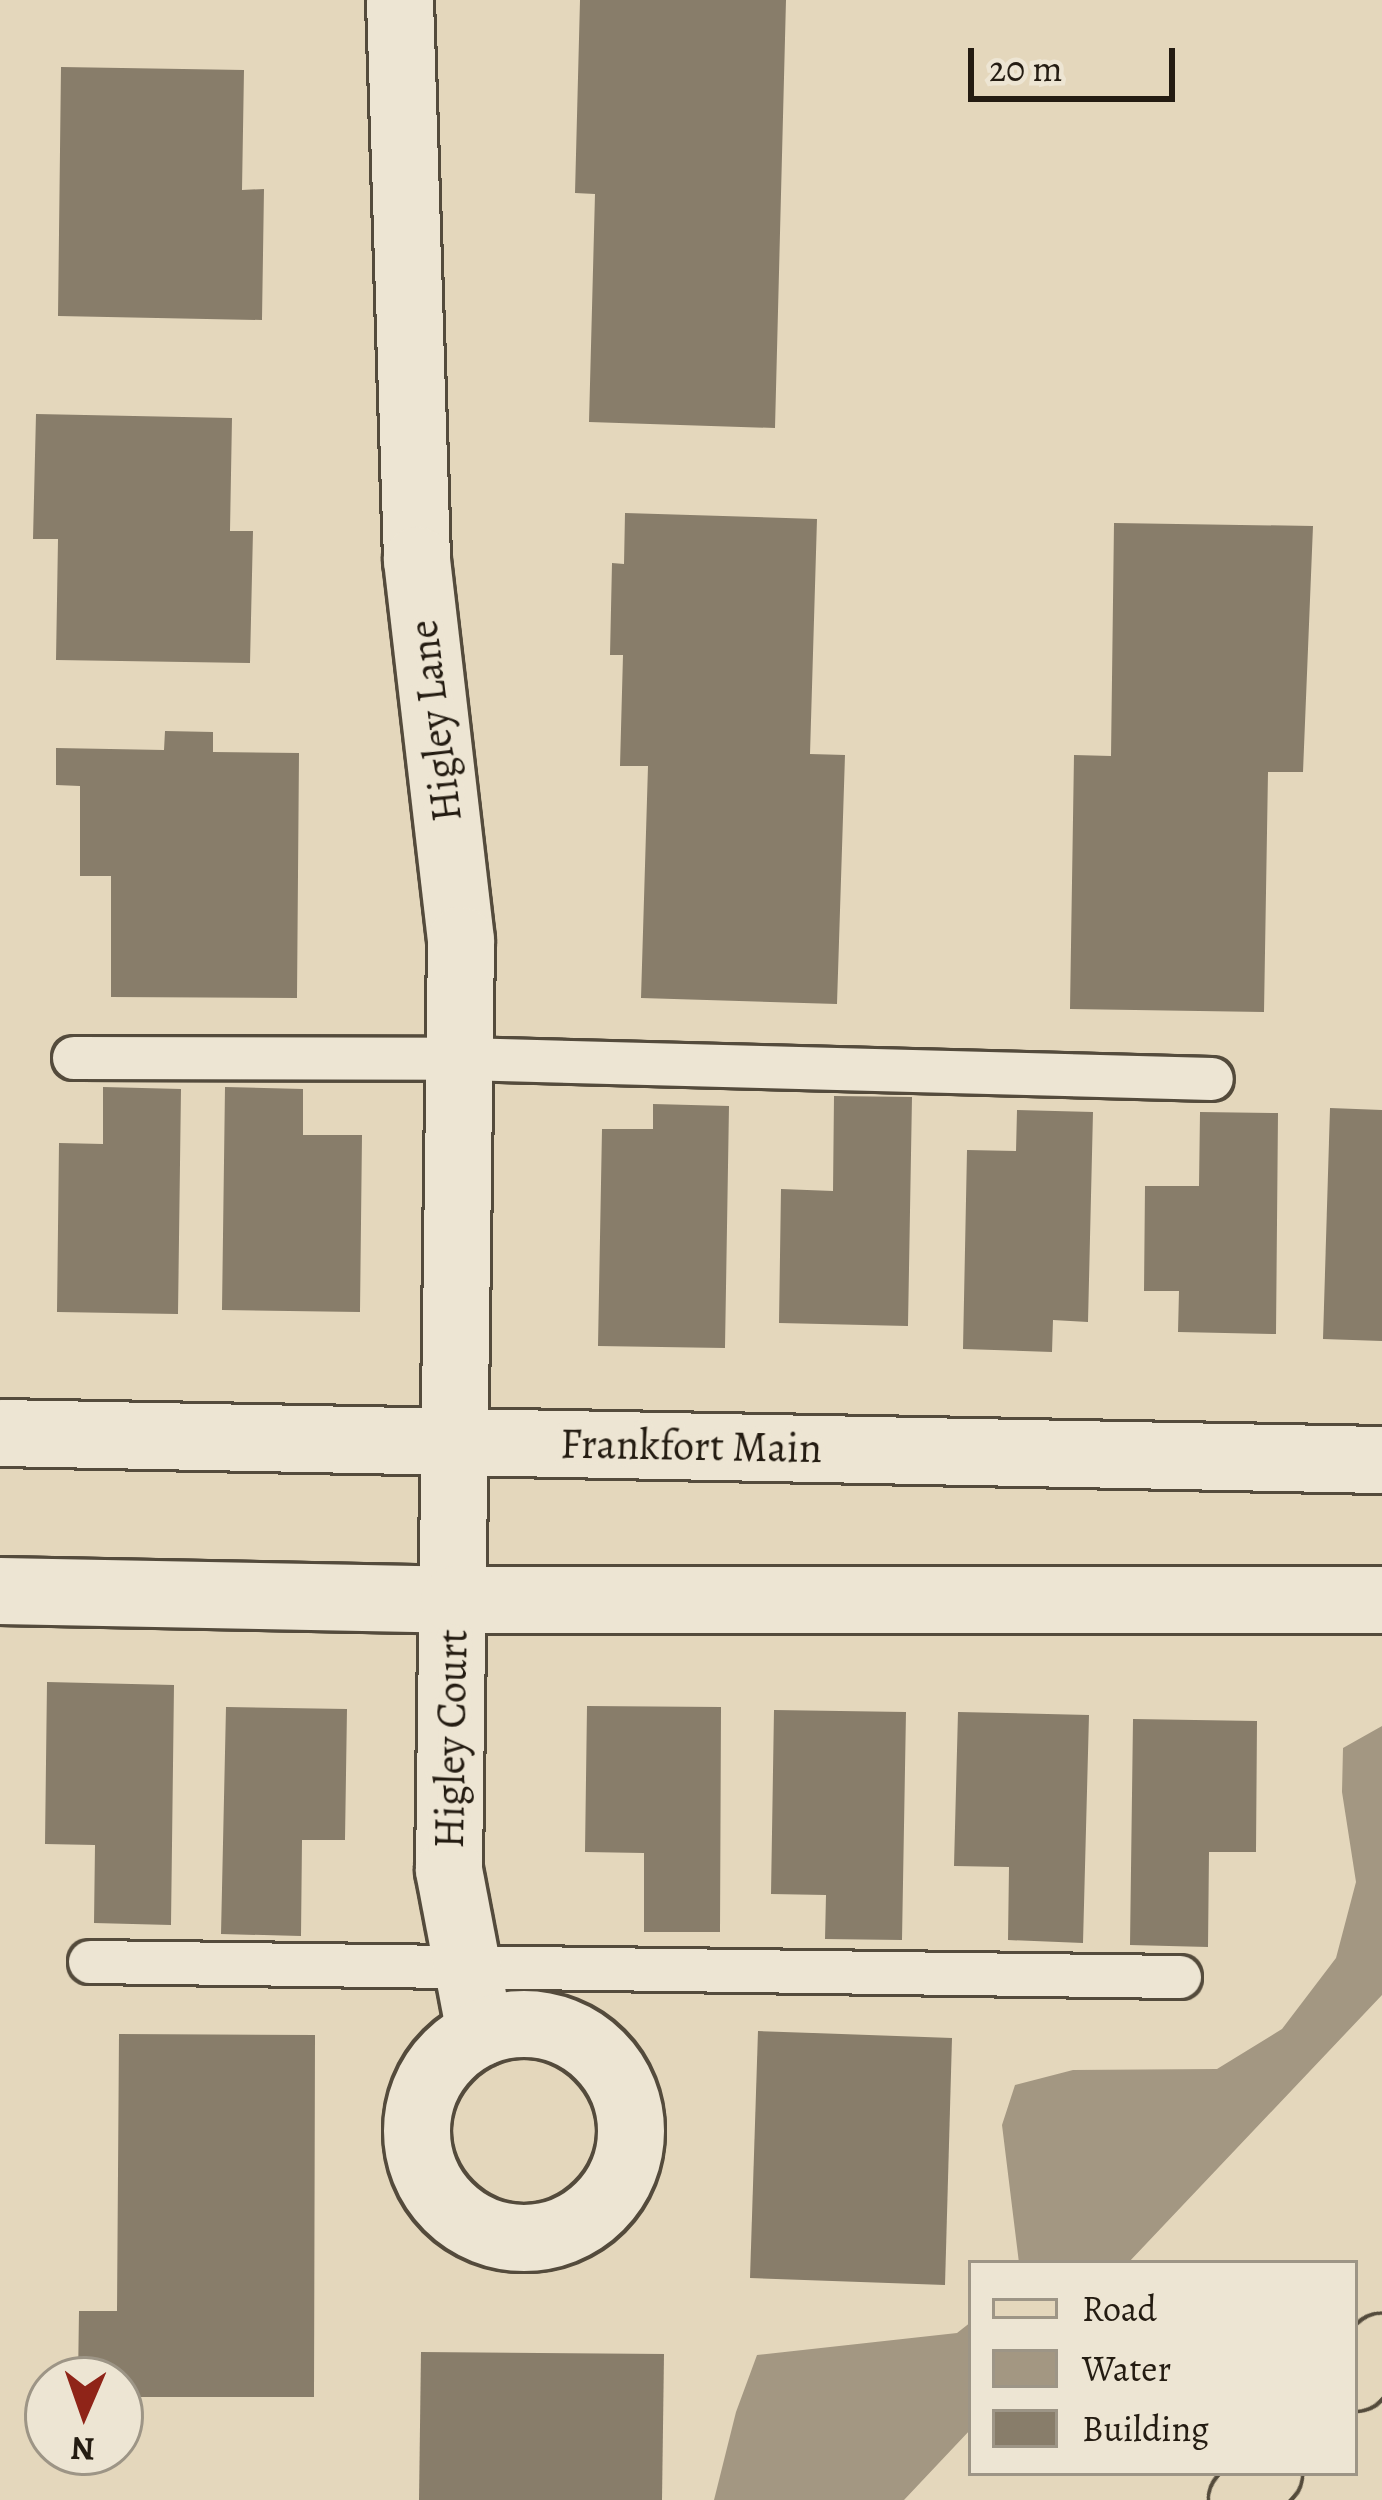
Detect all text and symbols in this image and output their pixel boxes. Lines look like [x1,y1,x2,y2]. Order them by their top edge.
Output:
scale bar [974,24,1181,98]
text: 20 m [989,44,1062,93]
street label: Higley Lane [398,617,472,825]
street label: Frankfort Main [560,1419,822,1473]
street label: Higley Court [424,1629,478,1849]
legend [968,2260,1358,2476]
text: Road [1082,2284,1157,2333]
text: Water [1082,2344,1171,2393]
north arrow [24,2356,144,2476]
text: Building [1082,2404,1209,2453]
text: N [70,2427,96,2472]

